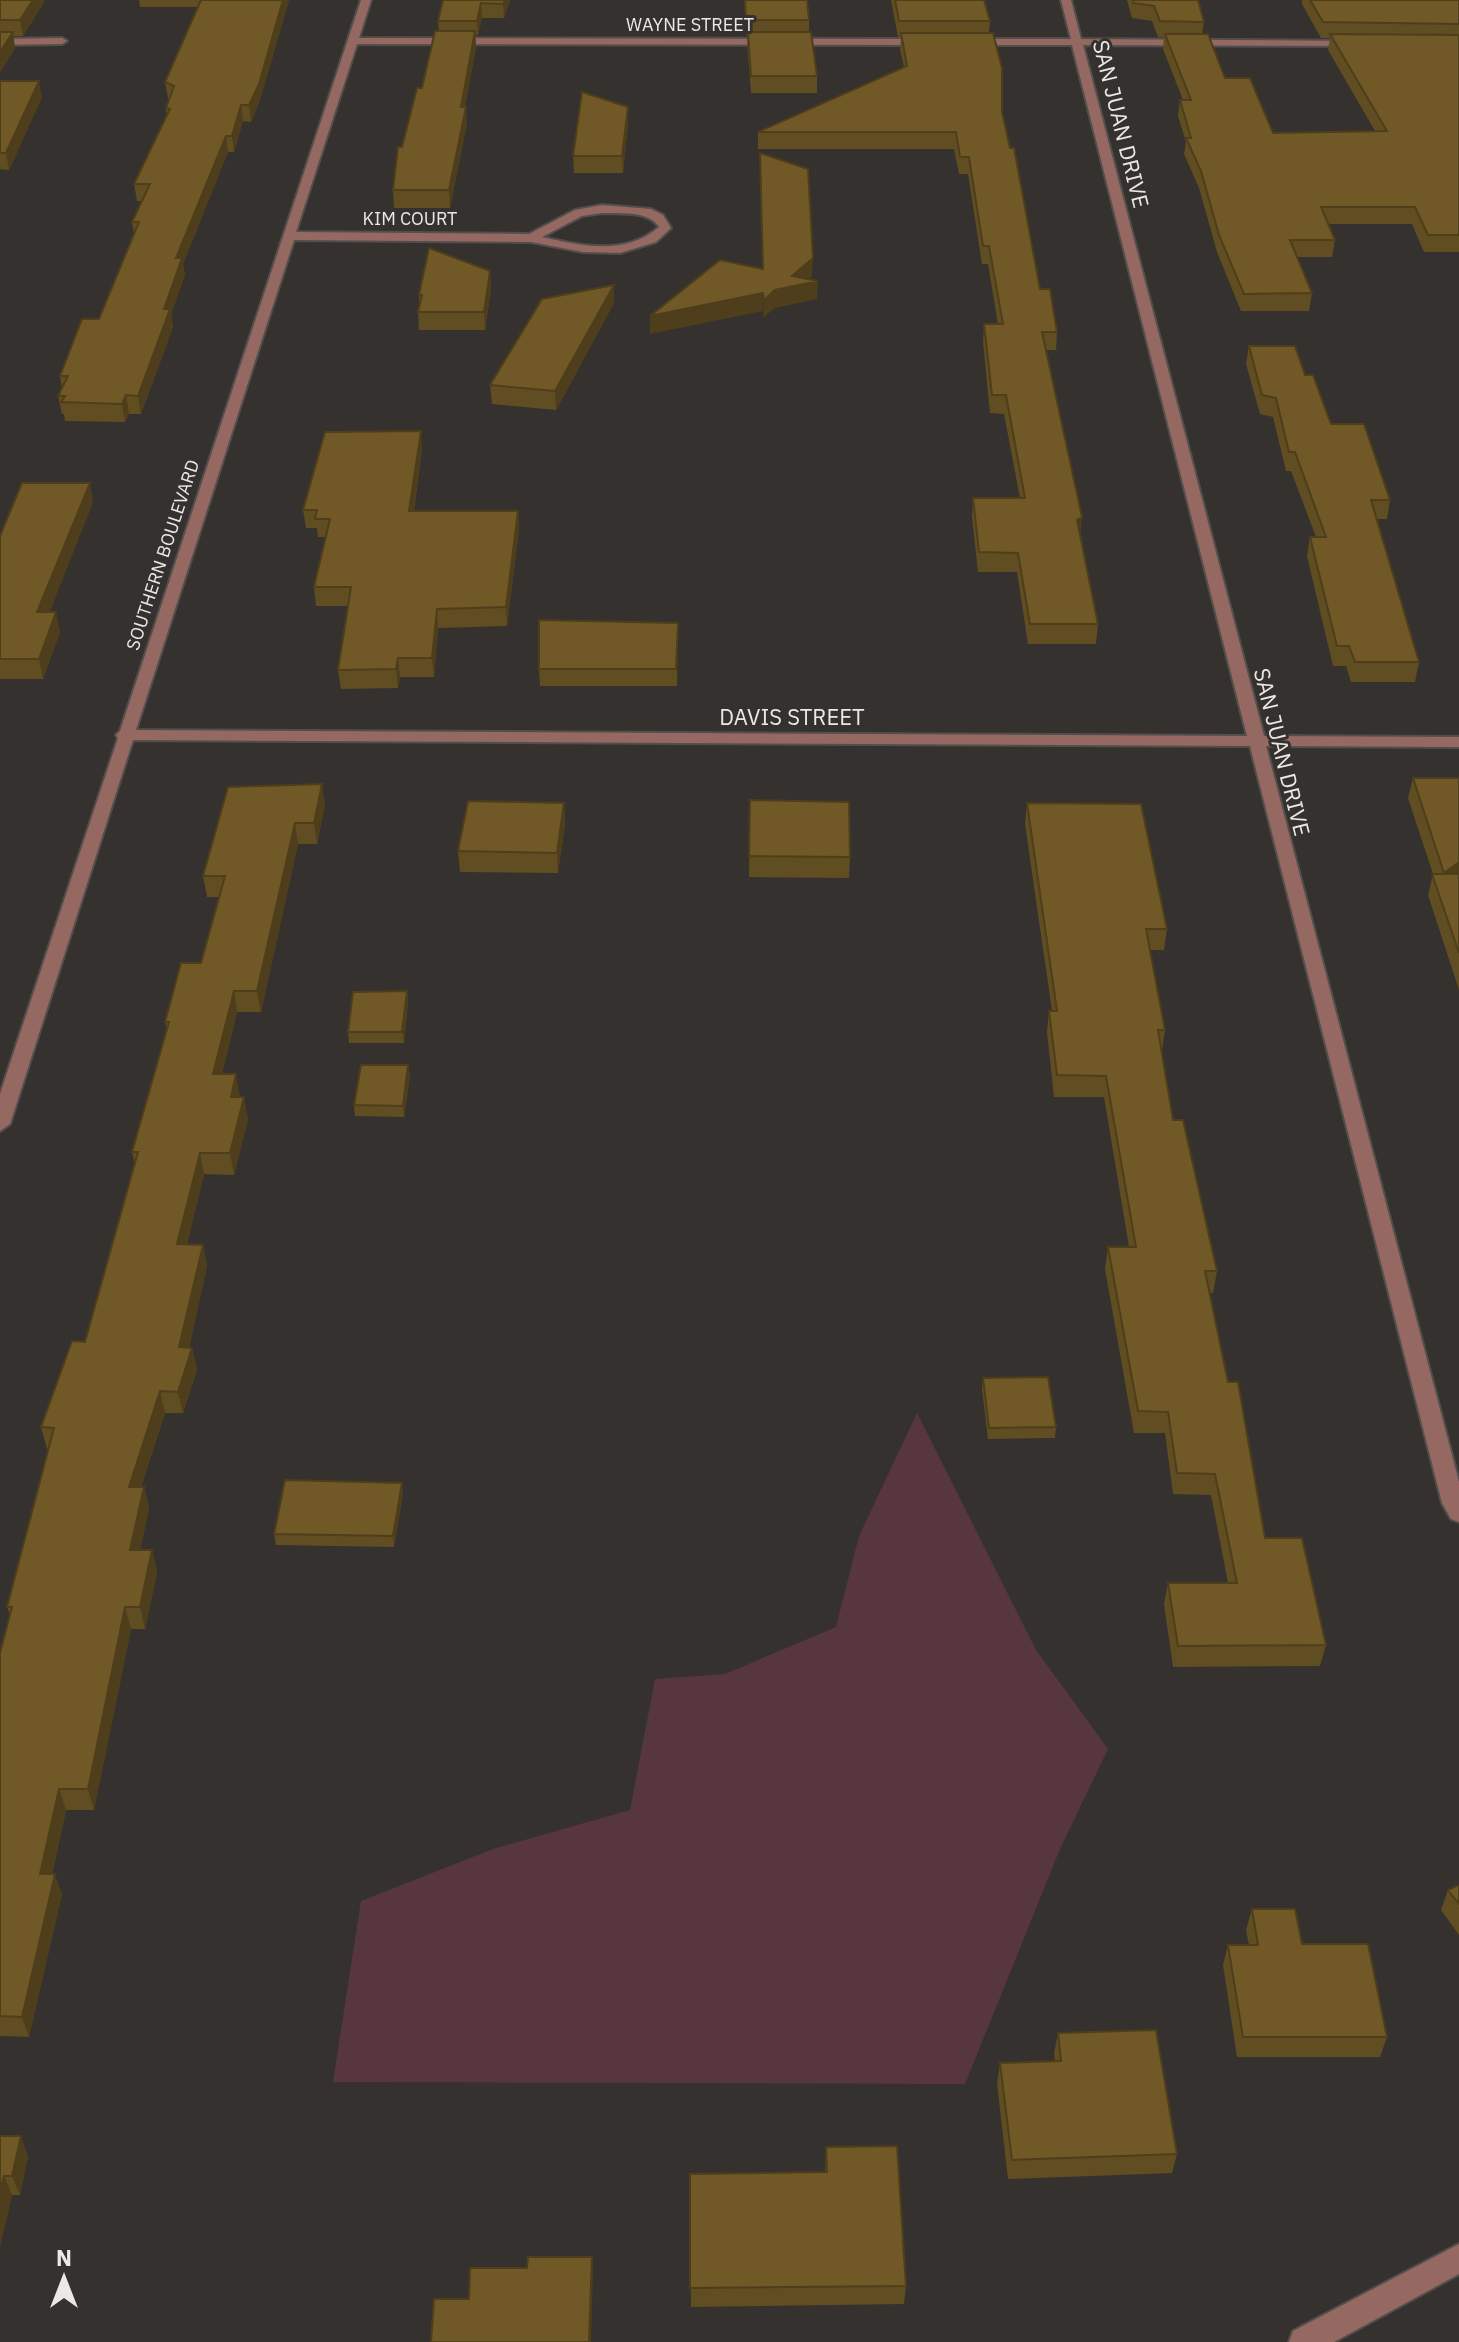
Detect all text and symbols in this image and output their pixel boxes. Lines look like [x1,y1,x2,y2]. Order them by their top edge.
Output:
street label: WAYNE STREET [626,13,754,36]
street label: SAN JUAN DRIVE [1087,37,1156,211]
street label: KIM COURT [363,207,457,230]
street label: SOUTHERN BOULEVARD [121,457,204,653]
street label: SAN JUAN DRIVE [1248,665,1317,839]
street label: DAVIS STREET [719,702,865,731]
north arrow [24,2238,104,2318]
text: N [56,2243,72,2272]

